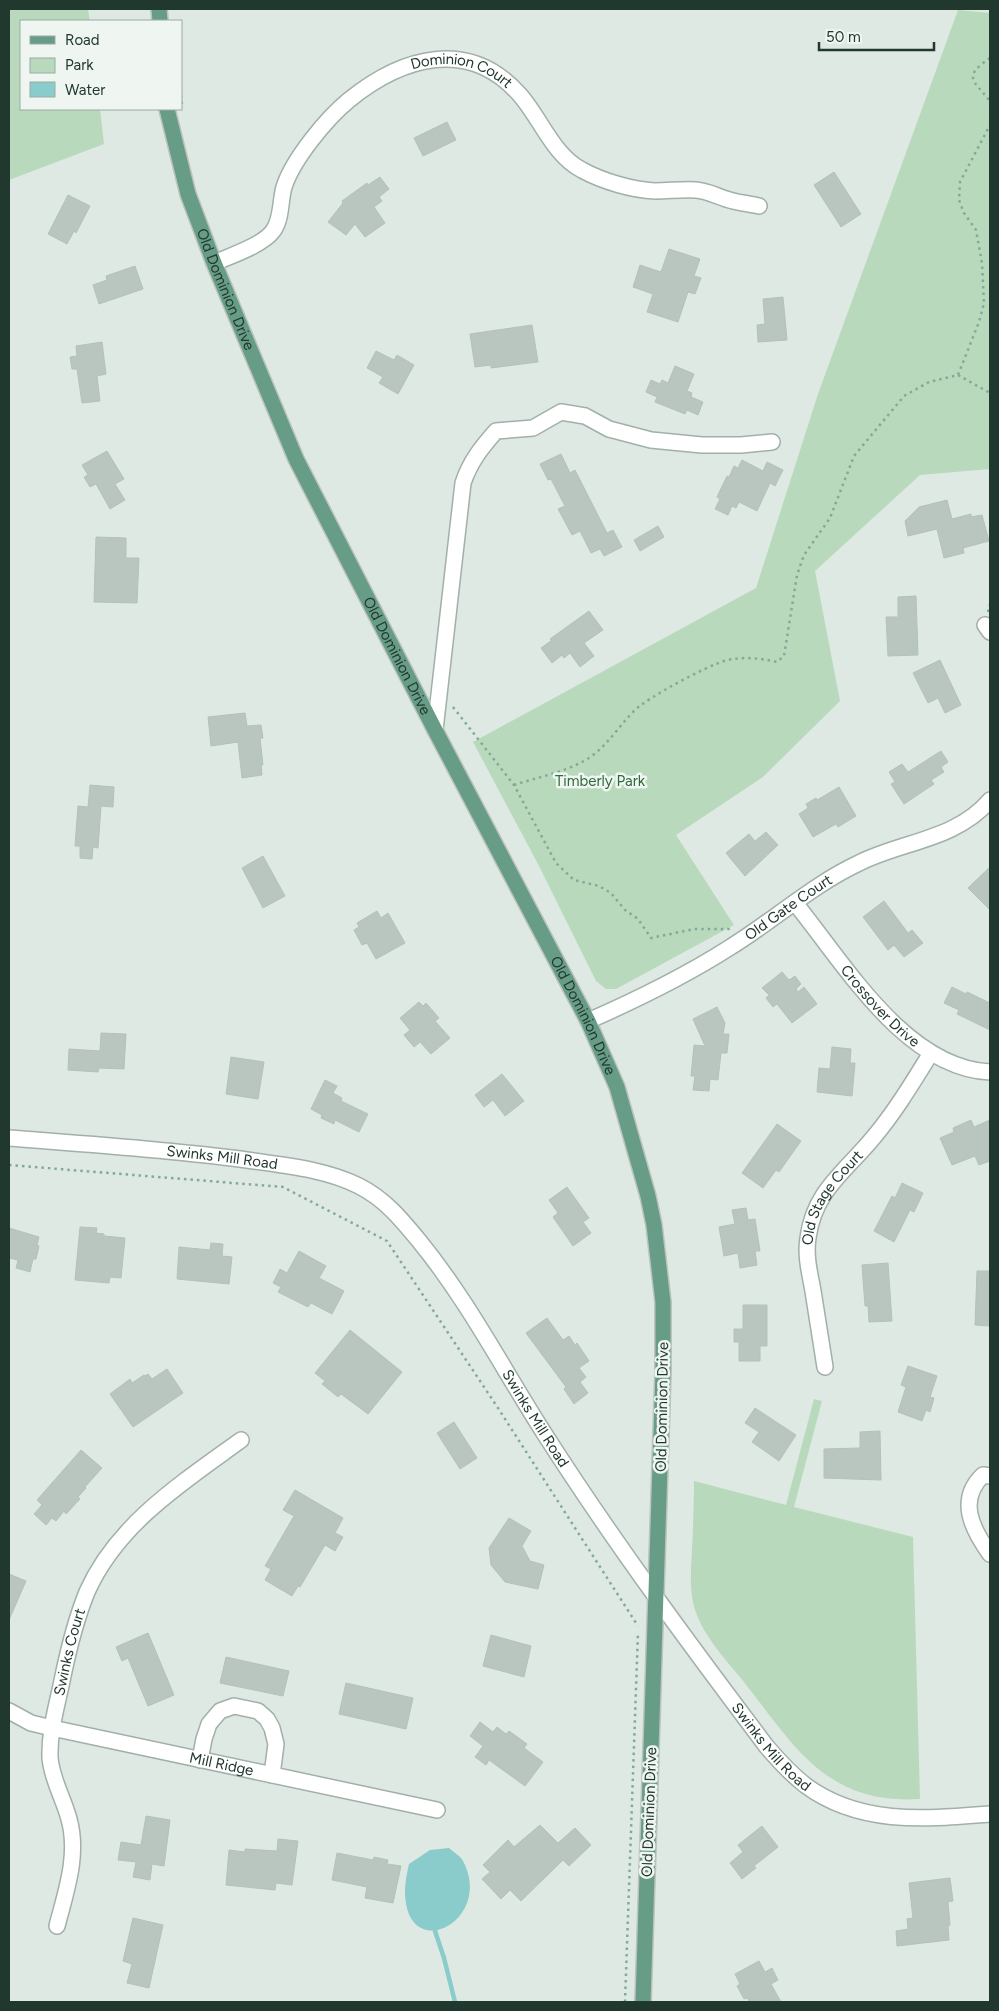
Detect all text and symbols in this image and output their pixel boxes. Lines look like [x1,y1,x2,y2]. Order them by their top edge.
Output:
legend [20,20,182,110]
scale bar [819,20,934,52]
text: 50 m [826,28,861,46]
text: Road [65,31,100,49]
street label: Dominion Court [409,50,516,92]
text: Park [65,56,94,74]
text: Water [65,81,105,99]
street label: Old Dominion Drive [193,226,258,353]
street label: Old Dominion Drive [359,594,435,718]
park label: Timberly Park [555,772,646,790]
street label: Old Gate Court [741,870,836,944]
street label: Old Dominion Drive [546,953,620,1078]
street label: Crossover Drive [837,961,923,1051]
street label: Swinks Mill Road [166,1142,279,1173]
street label: Old Stage Court [798,1146,867,1246]
street label: Old Dominion Drive [652,1342,672,1472]
street label: Swinks Mill Road [498,1366,573,1471]
street label: Swinks Court [50,1606,89,1697]
street label: Swinks Mill Road [728,1699,814,1795]
street label: Old Dominion Drive [638,1747,660,1877]
street label: Mill Ridge [188,1749,255,1780]

